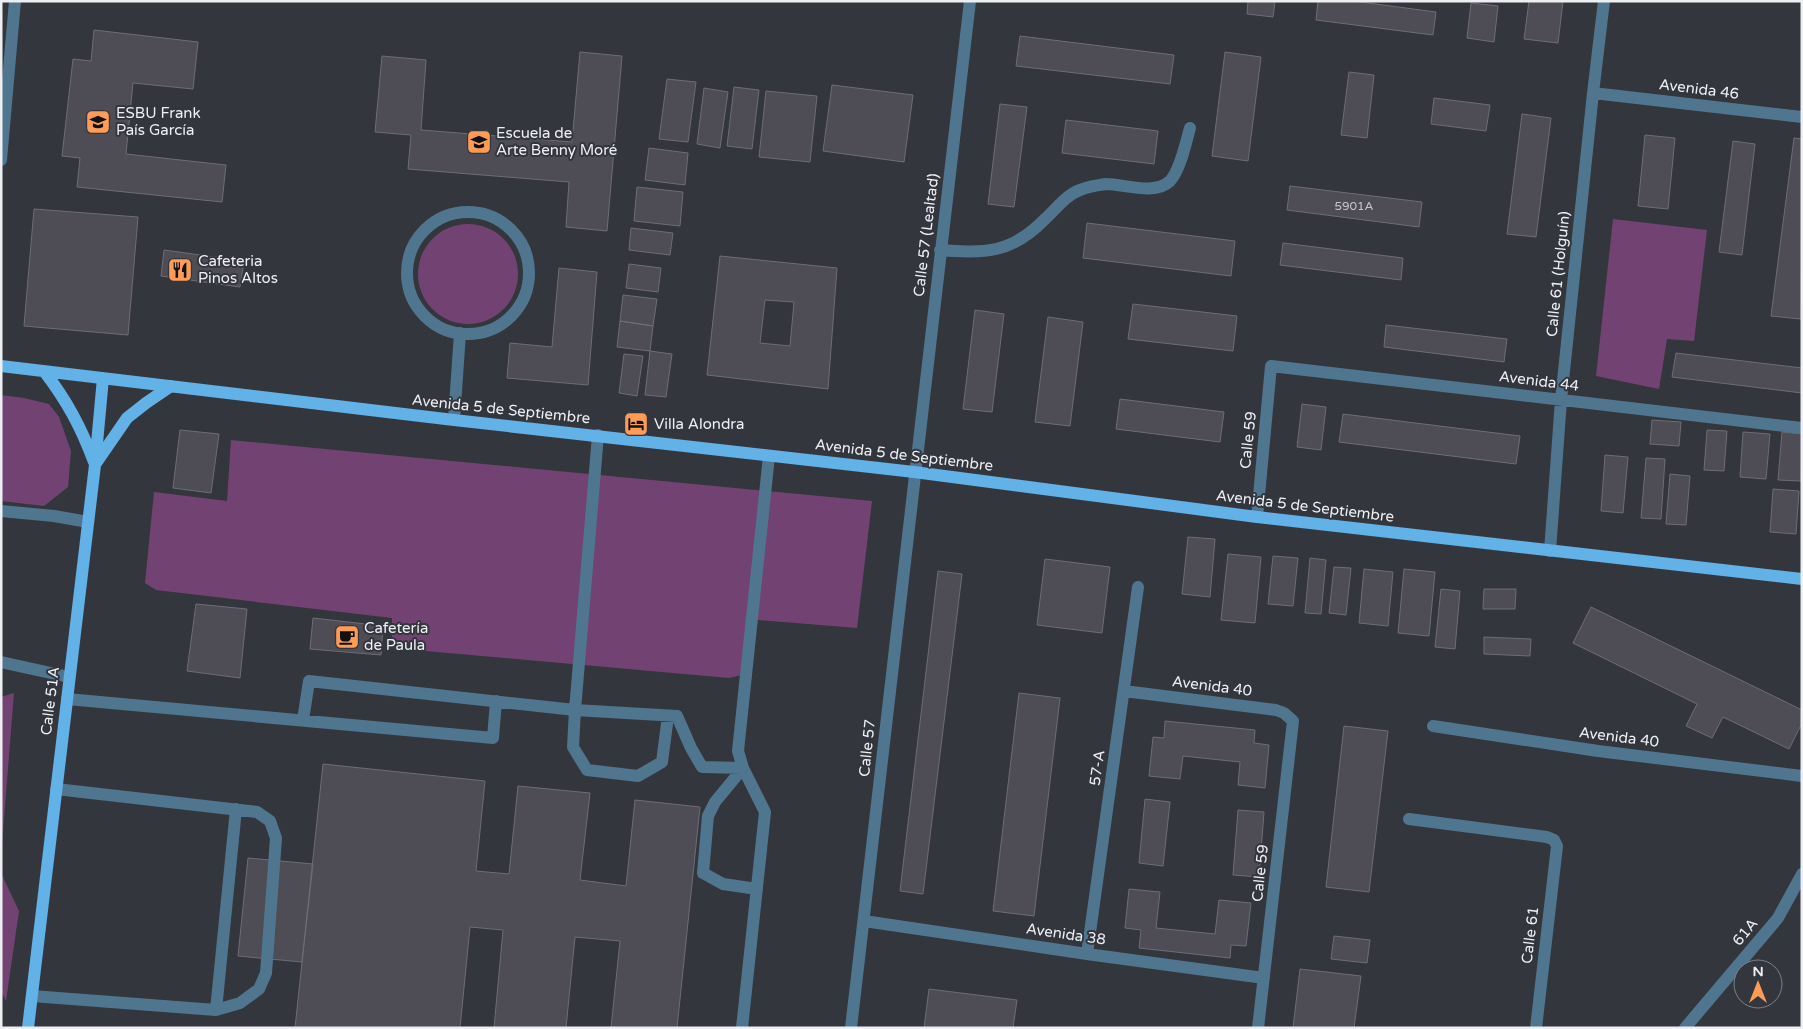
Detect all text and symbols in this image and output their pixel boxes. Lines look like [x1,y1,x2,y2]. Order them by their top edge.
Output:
street label: Avenida 46 [1658,75,1740,103]
place label: ESBU Frank País García [116,104,201,139]
school or university icon: ESBU Frank País García [85,109,111,135]
place label: Escuela de Arte Benny Moré [496,124,617,159]
school or university icon: Escuela de Arte Benny Moré [466,129,492,155]
street label: Calle 57 (Lealtad) [910,172,942,298]
house number: 5901A [1334,199,1374,213]
street label: Calle 61 (Holguín) [1542,210,1574,338]
place label: Cafeteria Pinos Altos [198,252,278,287]
restaurant icon: Cafeteria Pinos Altos [167,257,193,283]
street label: Avenida 44 [1498,367,1580,395]
street label: Avenida 5 de Septiembre [411,391,591,427]
street label: Calle 59 [1236,410,1260,470]
hotel icon: Villa Alondra [623,411,649,437]
place label: Villa Alondra [654,415,745,433]
street label: Avenida 5 de Septiembre [814,435,994,475]
street label: Avenida 5 de Septiembre [1215,486,1395,526]
place label: Cafetería de Paula [364,619,428,654]
cafe icon: Cafetería de Paula [334,624,360,650]
street label: Calle 51A [37,666,63,736]
street label: Avenida 40 [1171,672,1253,700]
street label: Calle 57 [855,718,879,778]
street label: Avenida 40 [1578,723,1660,751]
street label: 57-A [1086,749,1108,787]
street label: Calle 59 [1248,843,1272,903]
street label: Calle 61 [1518,905,1542,965]
street label: 61A [1728,915,1762,949]
street label: Avenida 38 [1025,919,1107,949]
north arrow [1733,959,1783,1009]
text: N [1752,963,1764,980]

